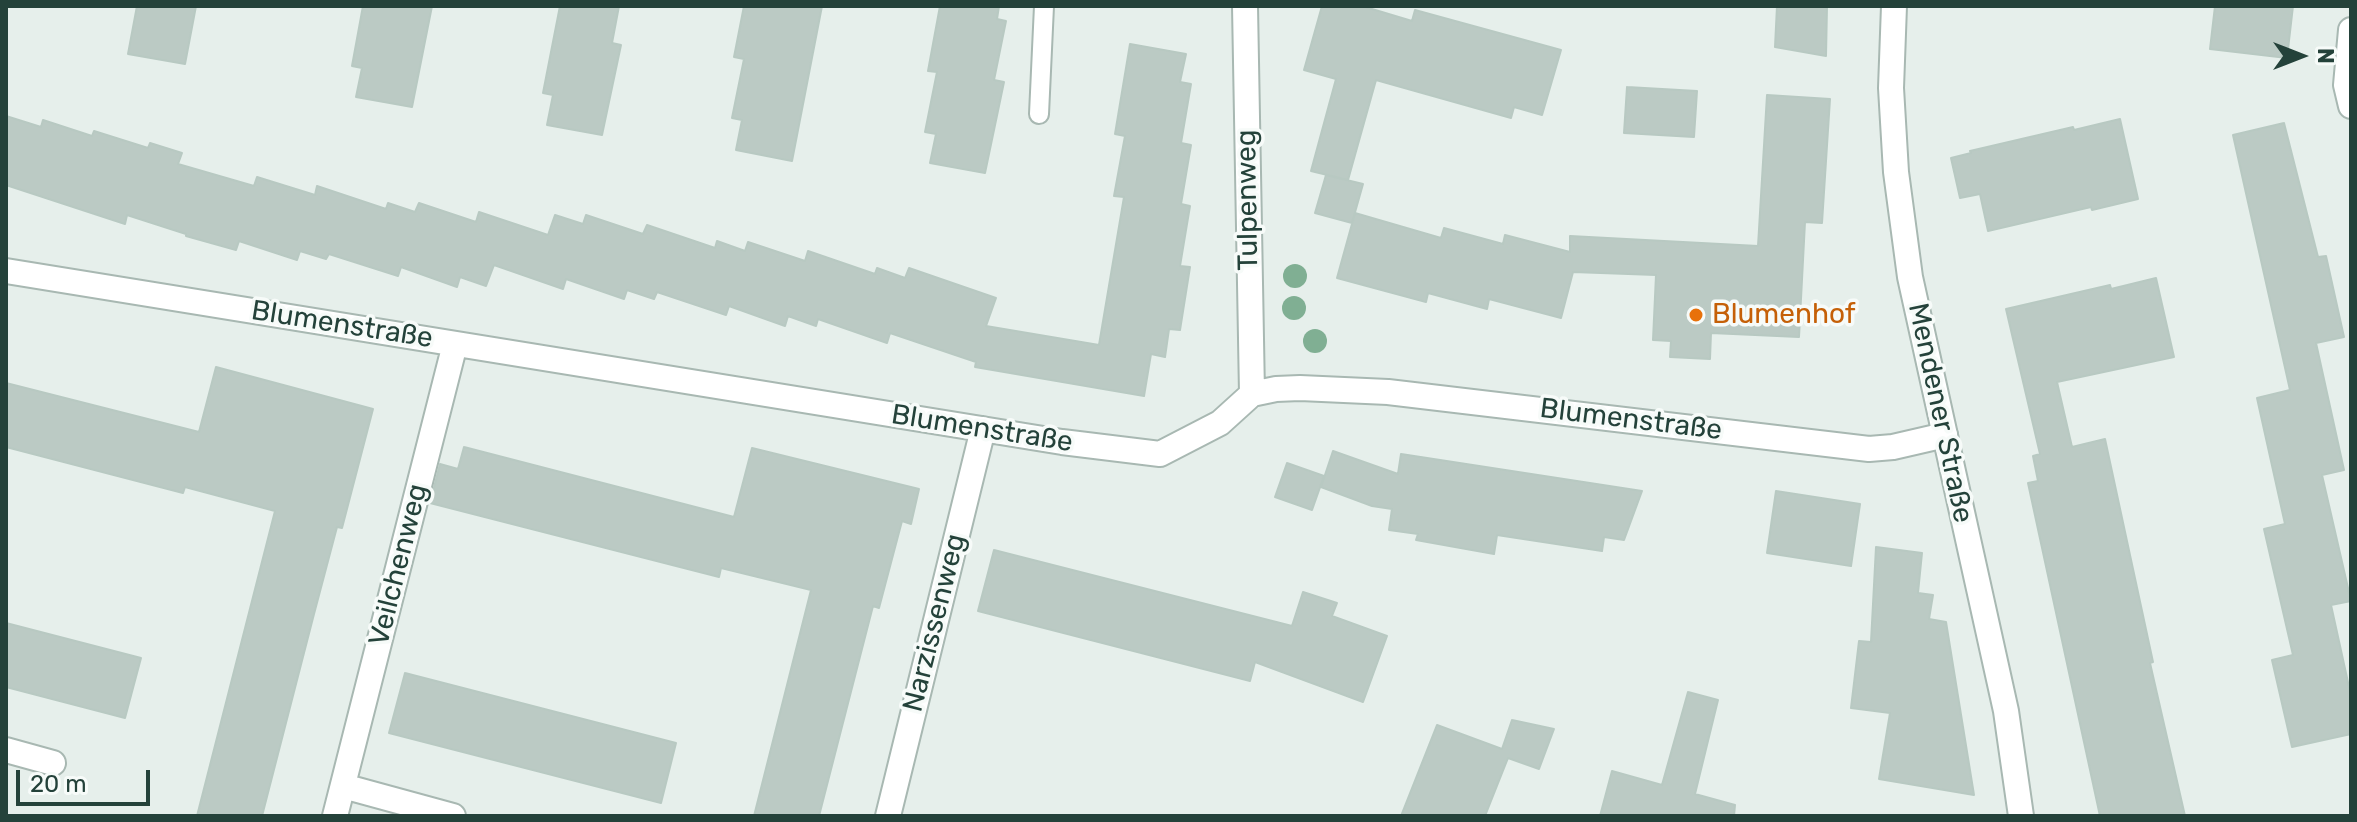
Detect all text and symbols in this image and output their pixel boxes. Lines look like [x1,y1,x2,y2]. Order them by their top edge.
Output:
north arrow [2261,16,2341,96]
text: N [2312,48,2339,64]
street label: Tulpenweg [1230,129,1266,271]
street label: Blumenstraße [249,294,435,356]
place label: Blumenhof [1712,298,1856,332]
street label: Mendener Straße [1900,300,1980,526]
marker: Blumenhof [1687,306,1705,324]
street label: Blumenstraße [1538,392,1724,448]
street label: Blumenstraße [889,398,1075,460]
street label: Veilchenweg [363,481,435,649]
street label: Narzissenweg [897,531,973,715]
scale bar [20,754,154,804]
text: 20 m [30,770,87,798]

